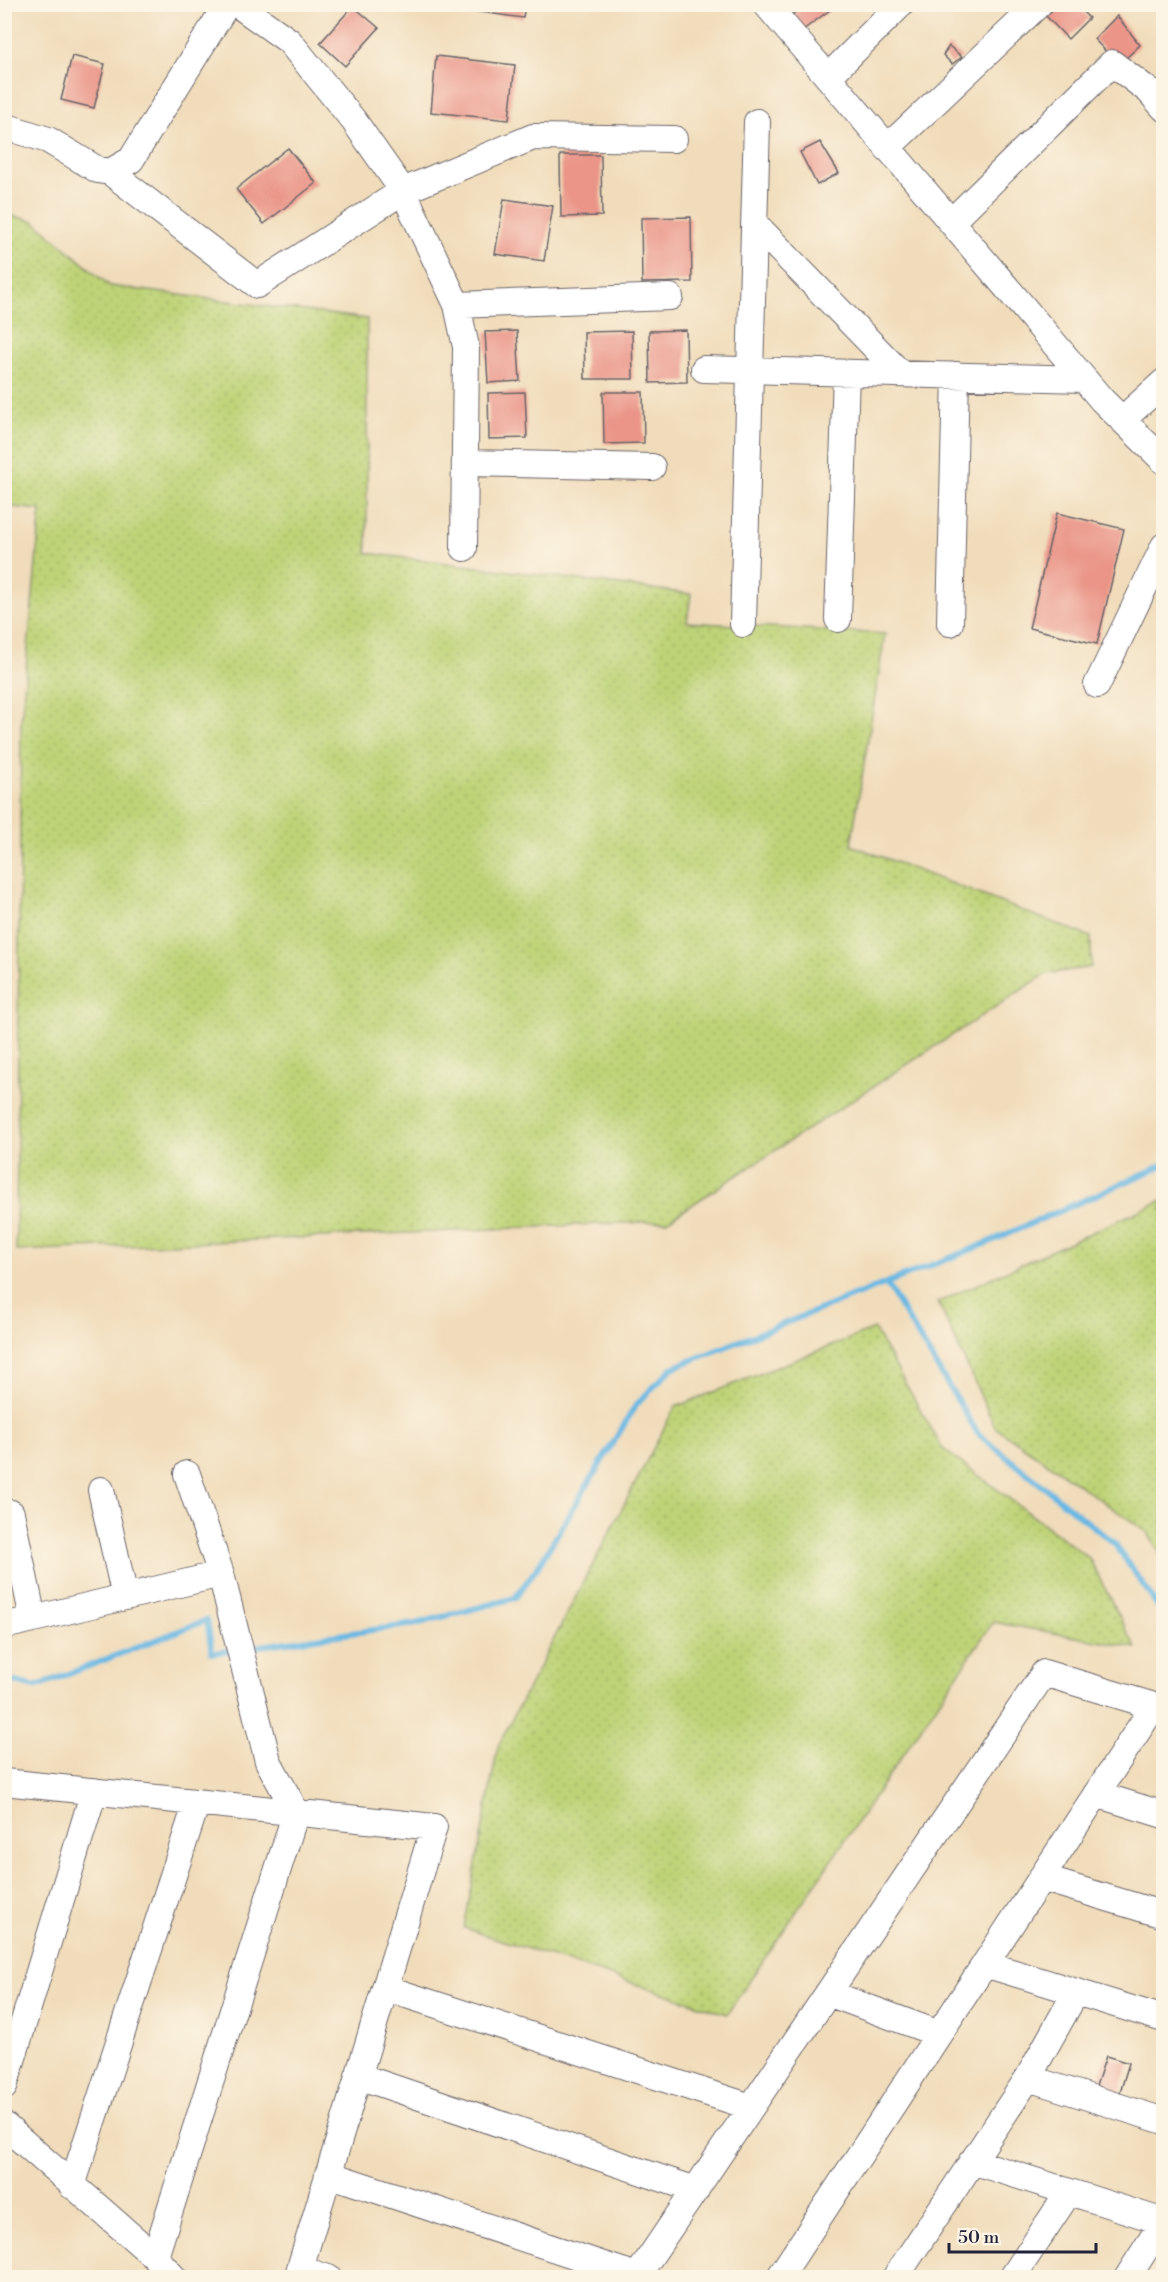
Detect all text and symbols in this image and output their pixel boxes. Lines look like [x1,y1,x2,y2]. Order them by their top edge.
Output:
scale bar [949,2216,1096,2254]
text: 50 m [958,2226,1000,2249]

